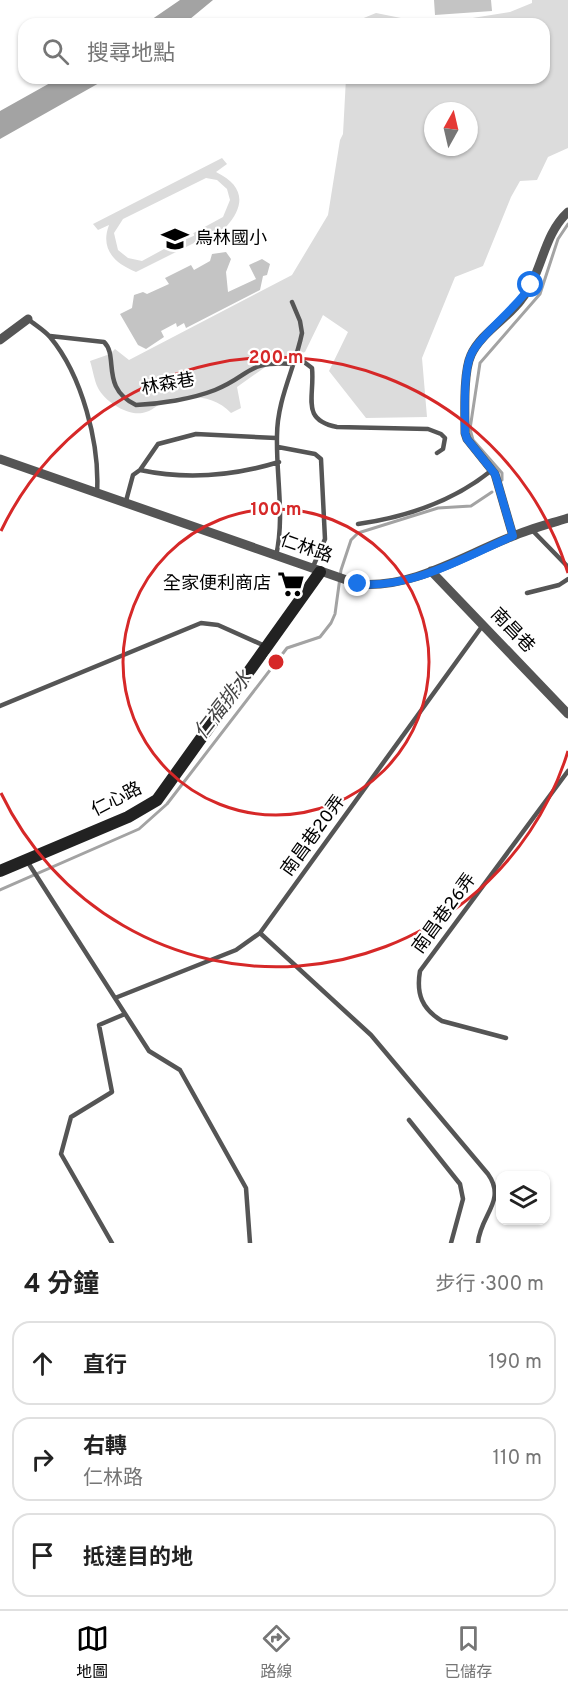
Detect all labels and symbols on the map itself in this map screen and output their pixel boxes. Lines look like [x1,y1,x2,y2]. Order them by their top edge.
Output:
north arrow [424,102,478,156]
school or university icon: 烏林國小 [160,224,190,254]
place label: 烏林國小 [195,228,267,251]
route start [517,271,543,297]
text: 200 m [248,347,304,370]
street label: 林森巷 [139,369,197,401]
text: 100 m [250,499,302,522]
street label: 仁林路 [277,529,335,569]
supermarket icon: 全家便利商店 [276,569,306,599]
route end [344,570,370,596]
place label: 全家便利商店 [163,573,271,596]
street label: 南昌巷 [485,604,539,658]
centre of rings [266,652,286,672]
water label: 仁福排水 [189,666,259,746]
street label: 仁心路 [88,777,146,823]
street label: 南昌巷20弄 [277,791,351,881]
street label: 南昌巷26弄 [408,869,482,959]

